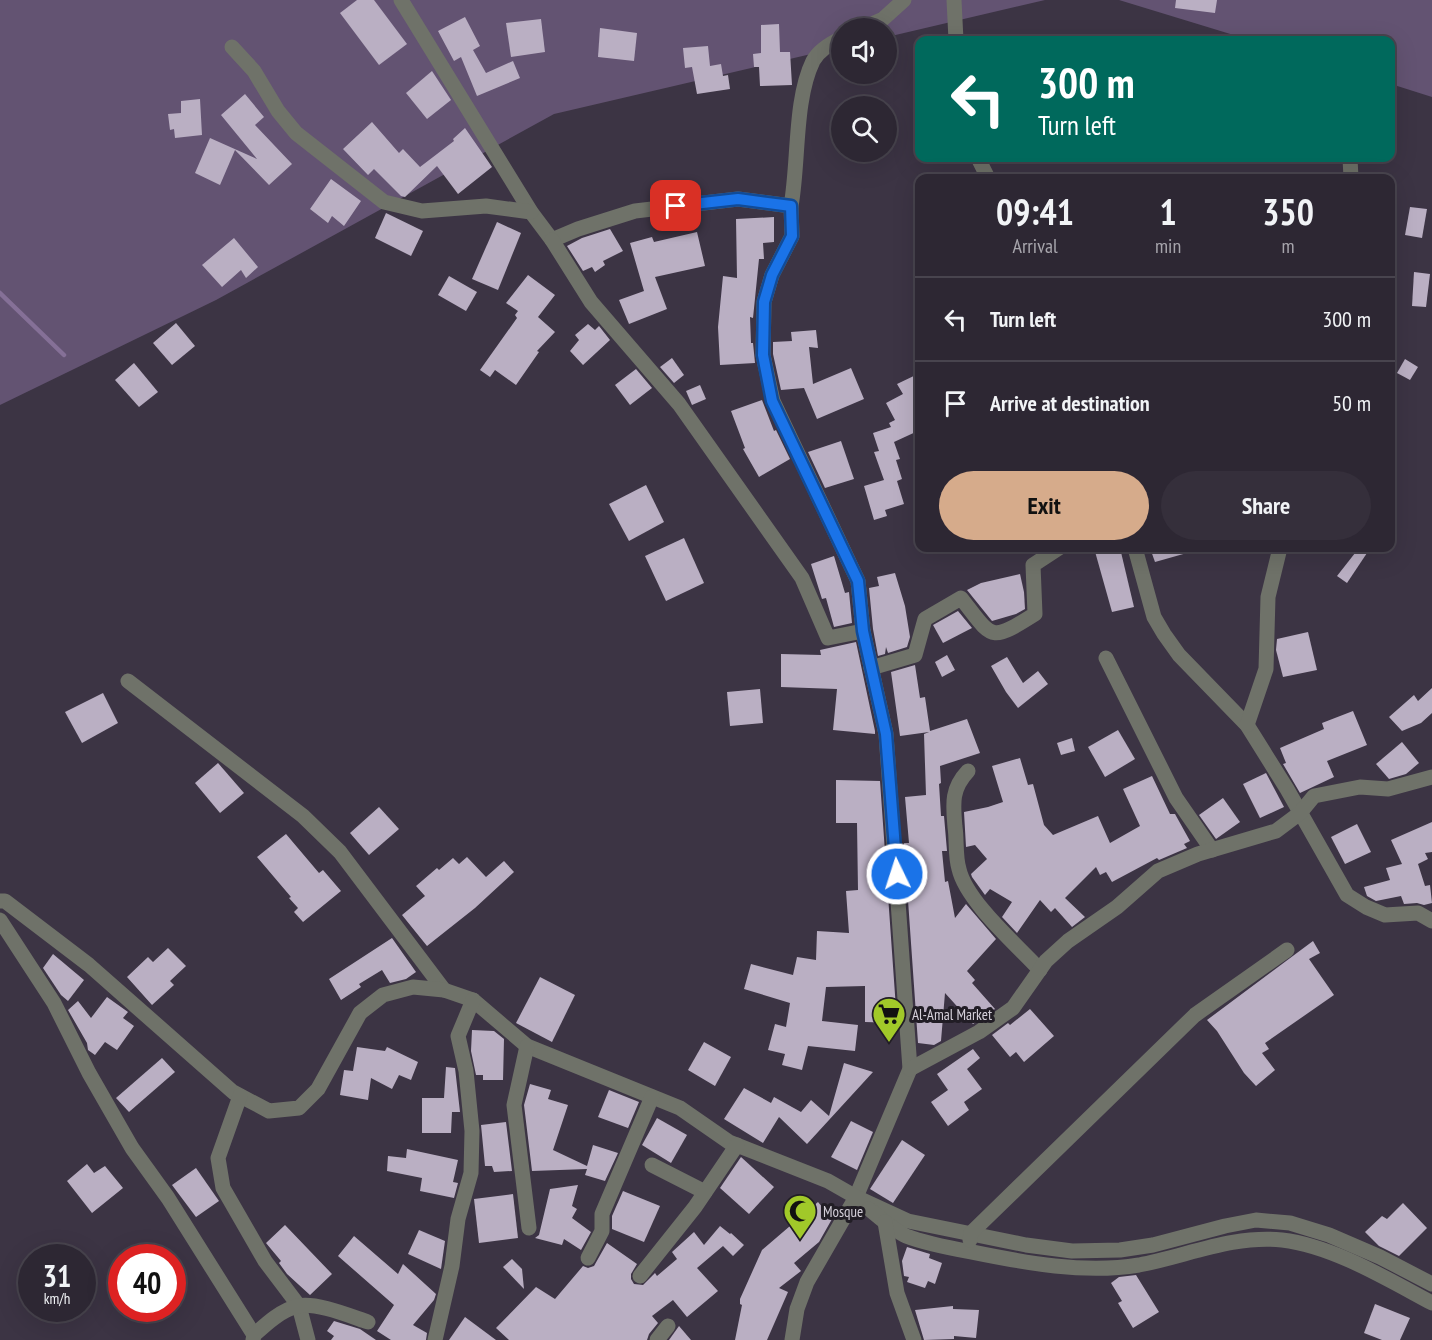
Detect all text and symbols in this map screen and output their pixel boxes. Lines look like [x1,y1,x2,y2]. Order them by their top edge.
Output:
map controls [831,18,897,162]
button: sound [831,18,897,84]
text: 300 m [1038,55,1135,110]
icon: left [939,60,1017,138]
button: search [831,96,897,162]
text: Turn left [1038,108,1116,142]
pin [650,180,701,231]
text: 09:41 [996,188,1074,235]
text: 1 [1159,188,1177,235]
text: 350 [1262,188,1314,235]
icon: arrive [659,189,692,222]
text: Arrival [1012,233,1058,259]
text: min [1155,233,1181,259]
text: m [1282,233,1295,259]
icon: left [939,303,972,336]
text: Turn left [990,305,1056,333]
text: 300 m [1322,305,1371,333]
icon: arrive [939,387,972,420]
text: Arrive at destination [990,389,1150,417]
text: 50 m [1332,389,1371,417]
button: Exit [939,471,1149,540]
button: Share [1161,471,1371,540]
position arrow [865,842,929,906]
supermarket icon: Al-Amal Market [871,996,907,1043]
place label: Al-Amal Market [912,1005,992,1024]
mosque icon: Mosque [782,1193,818,1240]
place label: Mosque [823,1202,863,1221]
speed limit sign: 40 [108,1244,186,1322]
text: 31 [43,1256,71,1295]
text: km/h [44,1289,70,1308]

